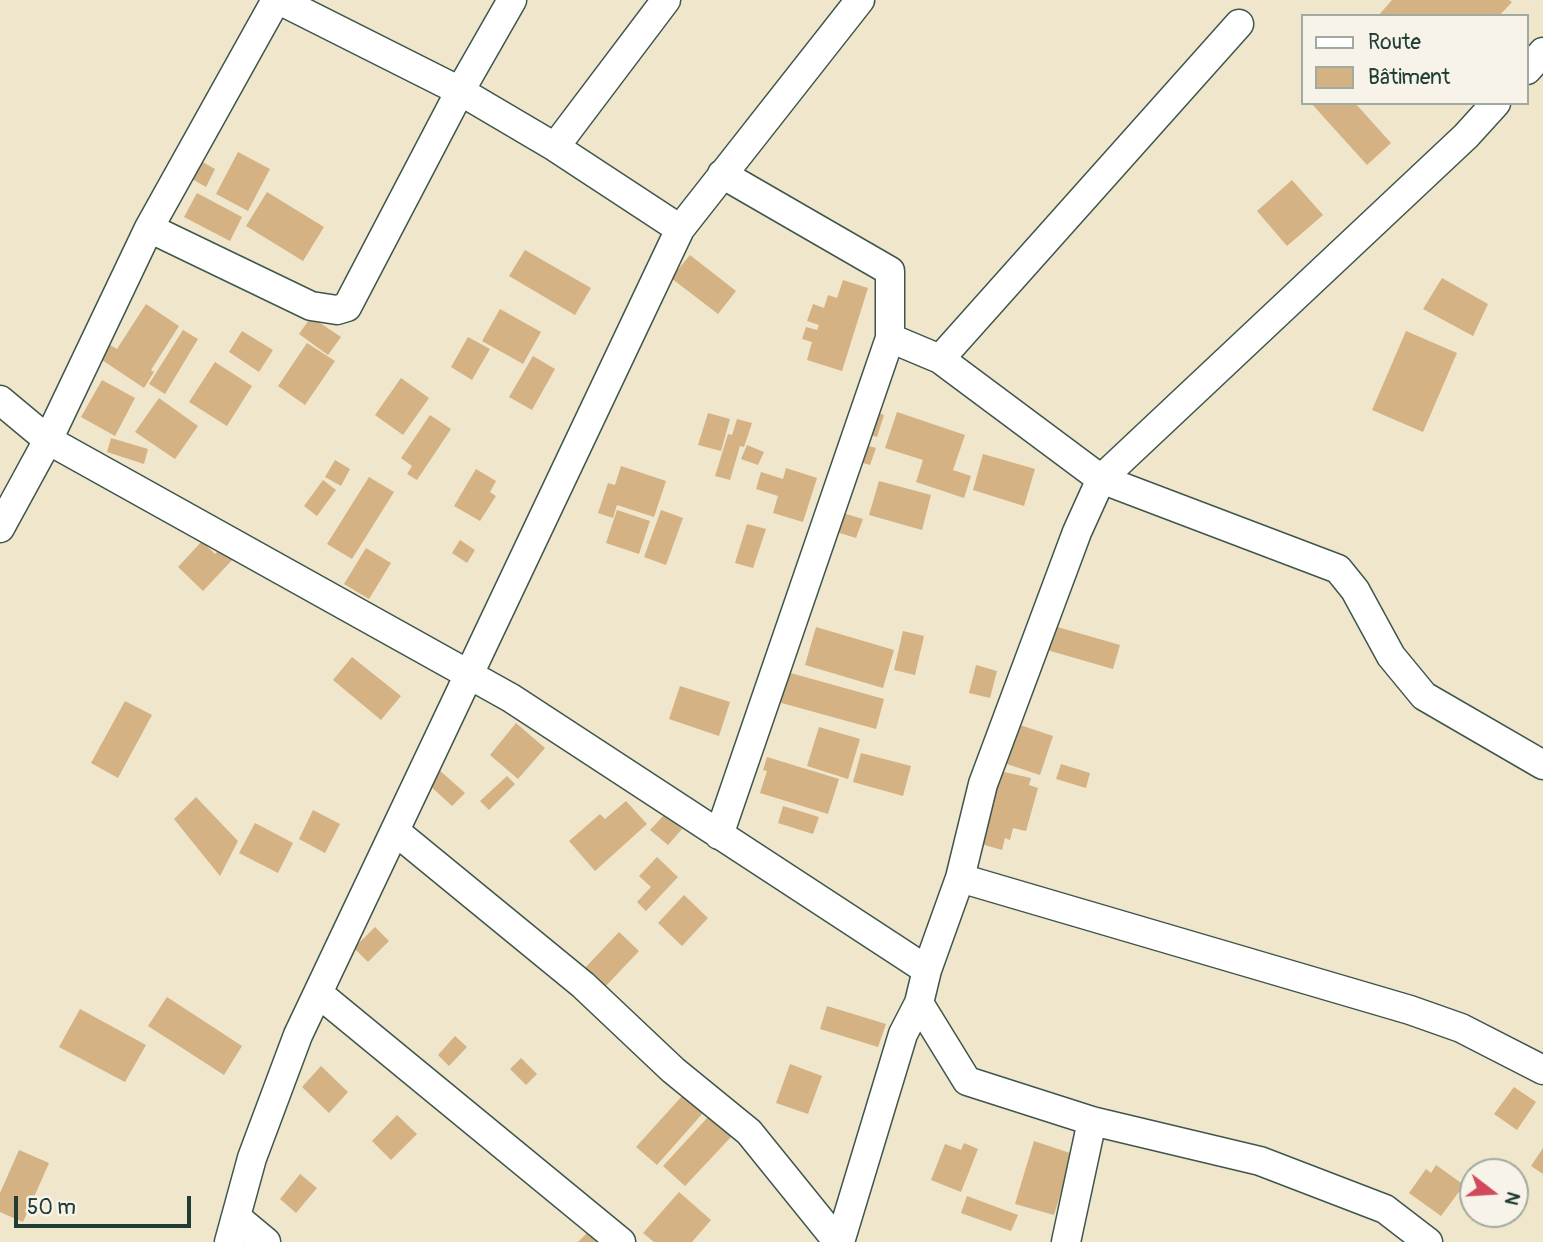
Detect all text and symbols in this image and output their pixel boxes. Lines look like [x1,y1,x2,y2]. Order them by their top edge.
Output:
legend [1302,14,1529,105]
text: Route [1368,29,1421,56]
text: Bâtiment [1368,64,1450,91]
north arrow [1459,1158,1529,1228]
scale bar [18,1182,194,1226]
text: N [1499,1189,1526,1208]
text: 50 m [27,1194,76,1221]

